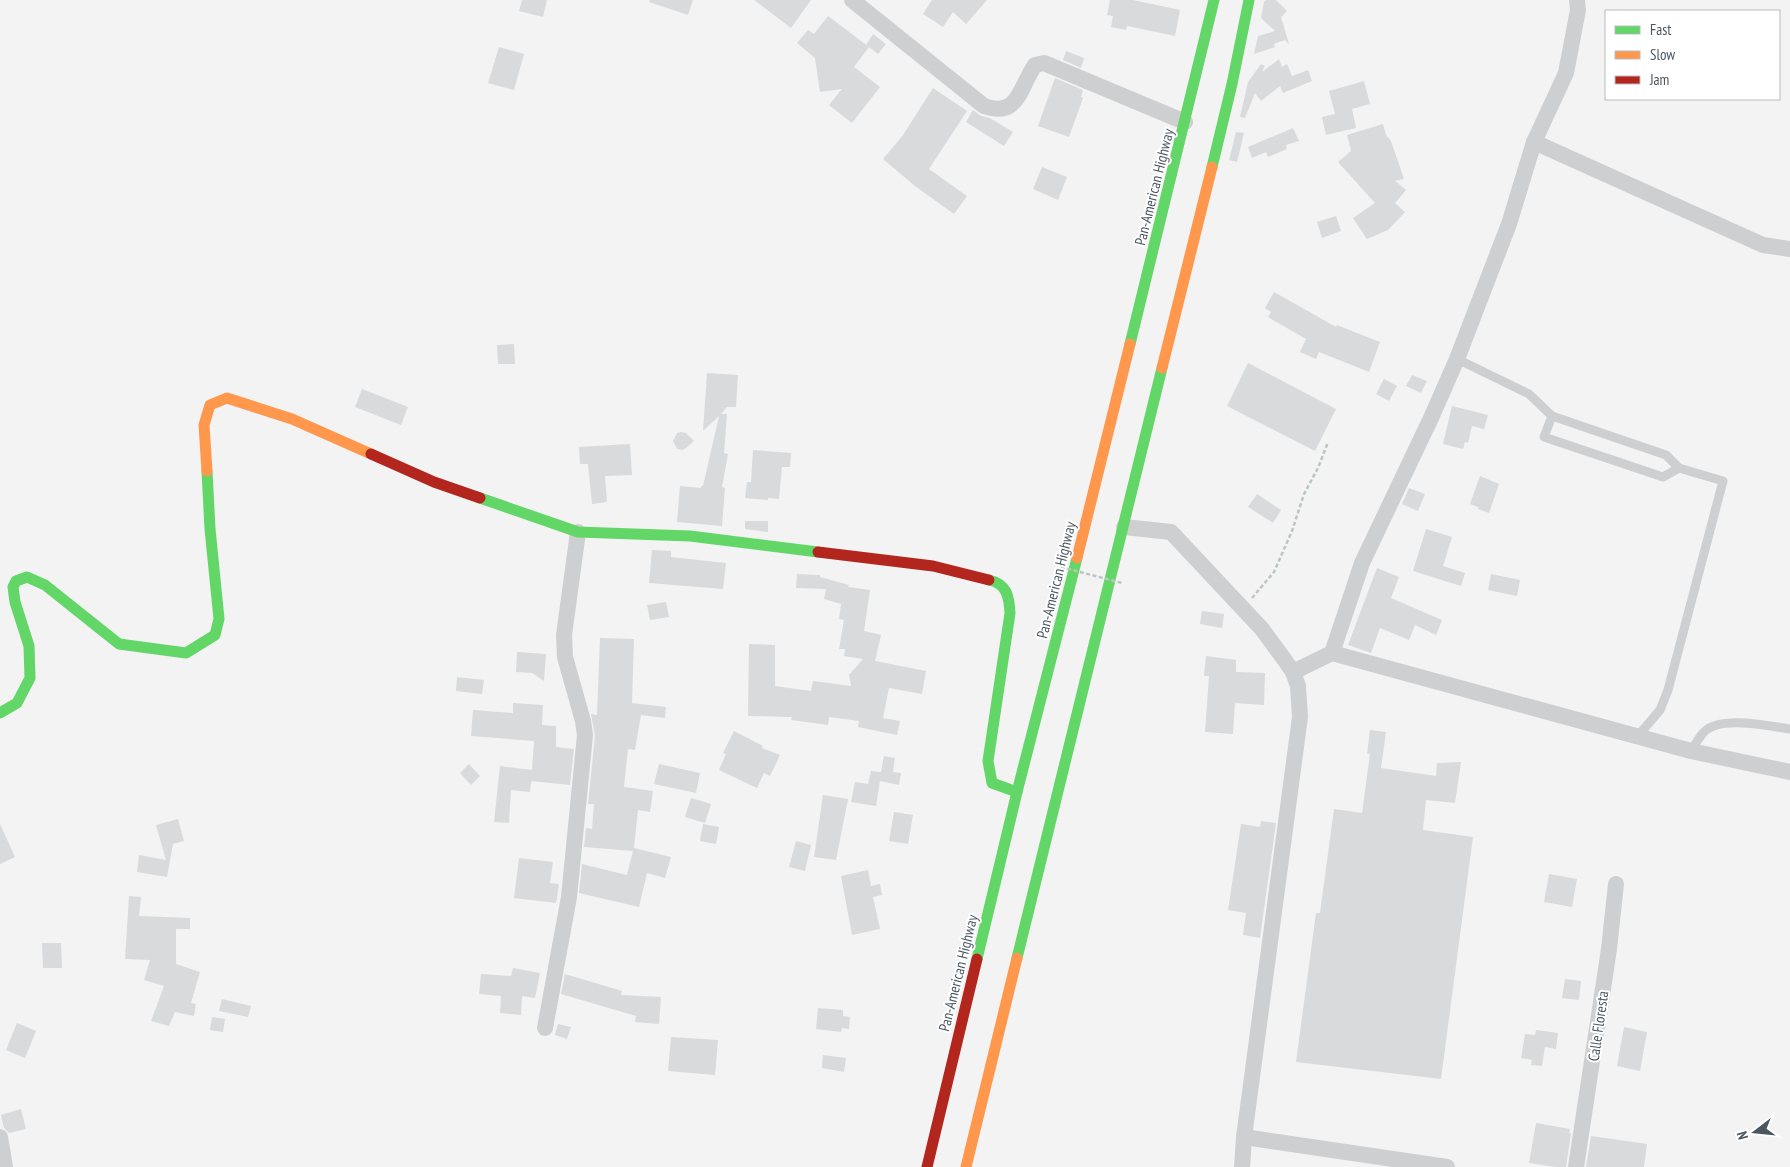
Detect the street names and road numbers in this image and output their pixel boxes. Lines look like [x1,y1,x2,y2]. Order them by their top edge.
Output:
street label: Pan-American Highway [1130,126,1178,247]
street label: Pan-American Highway [1032,519,1080,640]
street label: Pan-American Highway [934,912,982,1033]
street label: Calle Floresta [1584,990,1612,1062]

